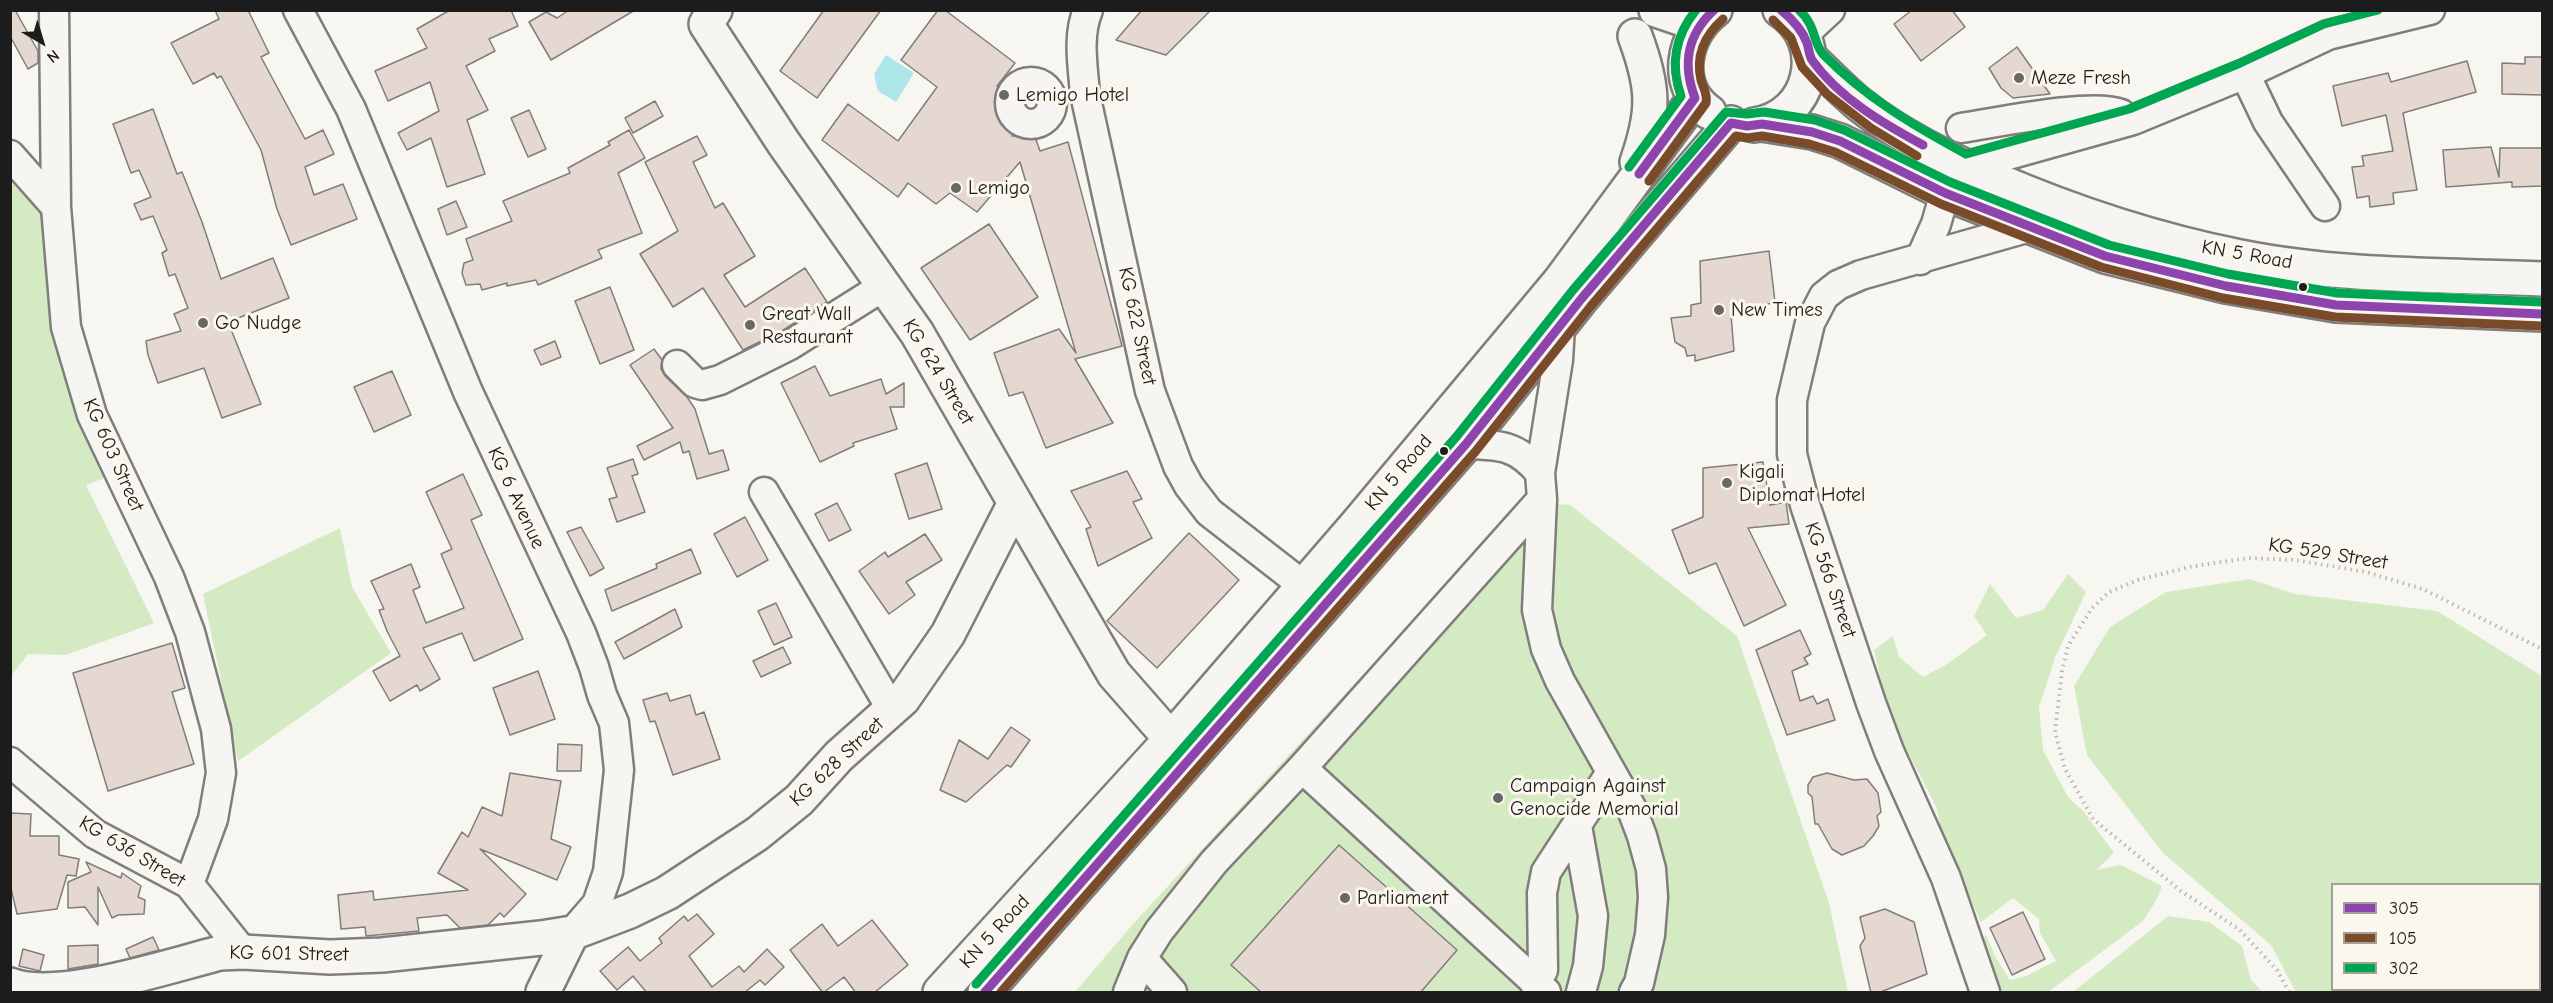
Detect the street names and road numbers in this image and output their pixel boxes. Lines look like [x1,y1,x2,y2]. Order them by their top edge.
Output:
street label: KN 5 Road [2200,235,2294,275]
street label: KG 622 Street [1113,265,1161,387]
street label: KG 624 Street [897,315,979,429]
street label: KG 603 Street [77,395,149,515]
street label: KN 5 Road [1360,430,1438,516]
street label: KG 6 Avenue [482,443,550,553]
street label: KG 566 Street [1799,519,1861,641]
street label: KG 529 Street [2267,533,2389,575]
street label: KG 628 Street [785,712,889,812]
street label: KG 636 Street [74,811,190,893]
street label: KN 5 Road [955,890,1035,974]
street label: KG 601 Street [229,941,349,967]

